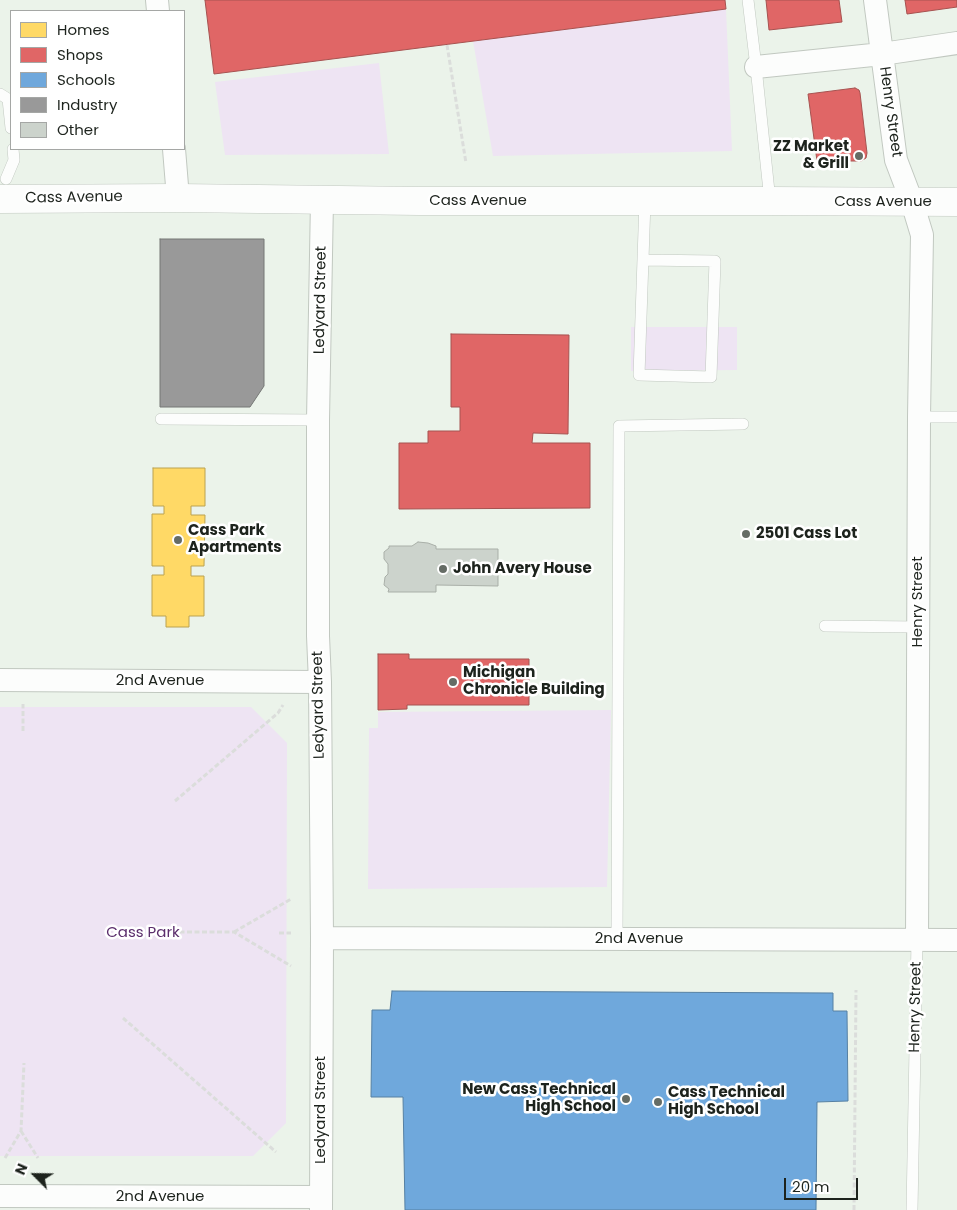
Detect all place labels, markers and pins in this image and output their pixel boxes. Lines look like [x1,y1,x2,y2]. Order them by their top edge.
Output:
place label: ZZ Market & Grill [773,138,849,173]
marker: ZZ Market & Grill [853,150,865,162]
place label: Cass Park Apartments [188,522,282,557]
place label: 2501 Cass Lot [756,525,857,543]
marker: 2501 Cass Lot [740,528,752,540]
marker: Cass Park Apartments [172,534,184,546]
place label: John Avery House [453,560,592,578]
marker: John Avery House [437,563,449,575]
place label: Michigan Chronicle Building [463,664,605,699]
marker: Michigan Chronicle Building [447,676,459,688]
place label: New Cass Technical High School [462,1081,616,1116]
place label: Cass Technical High School [668,1084,785,1119]
marker: New Cass Technical High School [620,1093,632,1105]
marker: Cass Technical High School [652,1096,664,1108]

